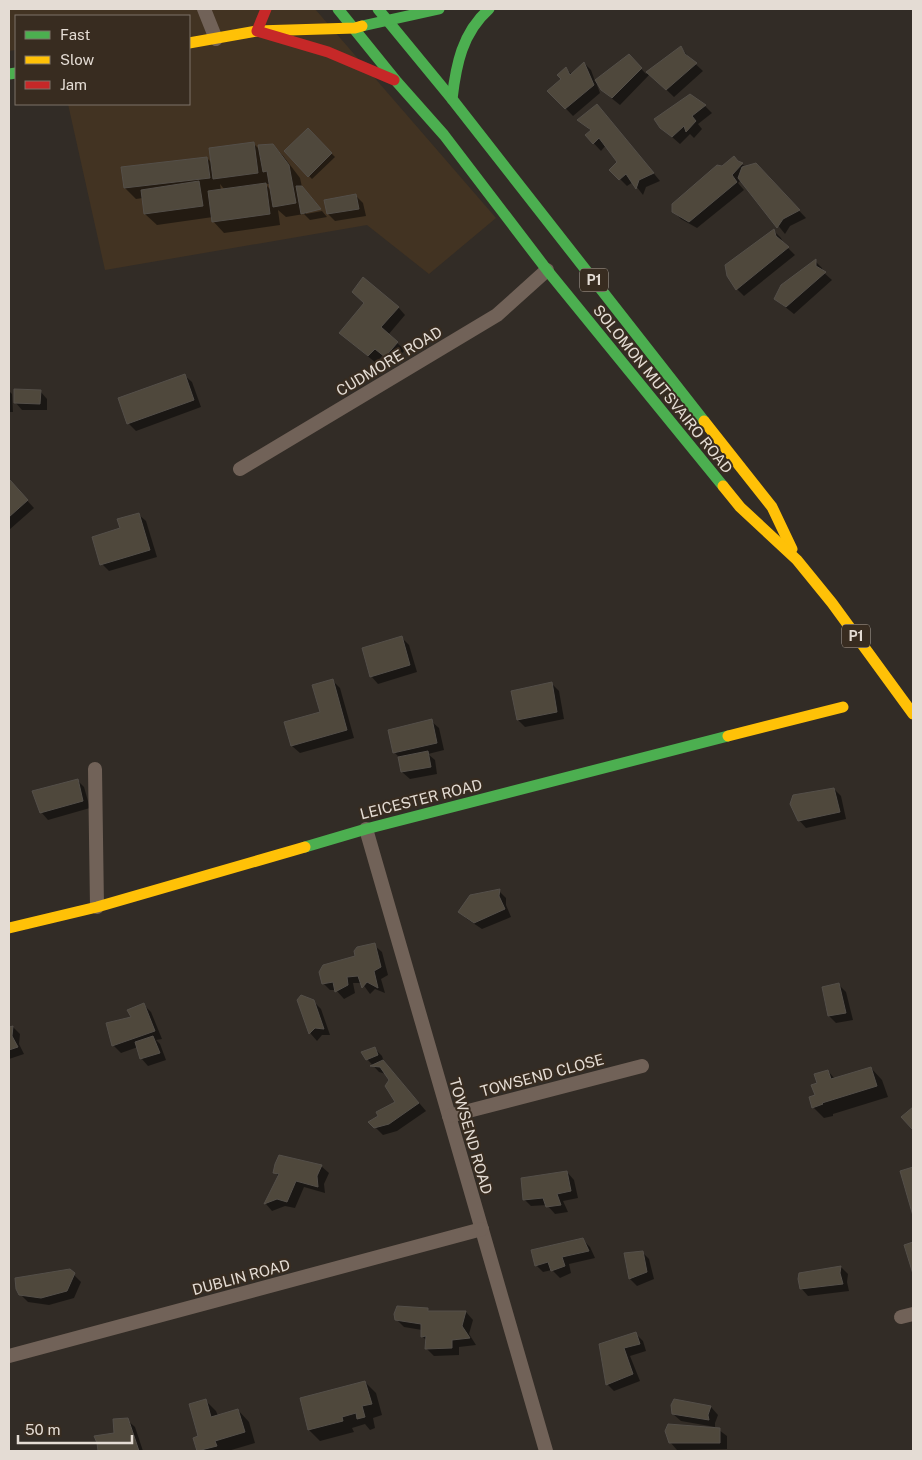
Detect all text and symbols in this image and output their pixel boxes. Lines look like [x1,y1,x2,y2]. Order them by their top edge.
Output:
legend [15,15,190,105]
text: Fast [60,26,90,43]
text: Slow [60,51,95,68]
text: Jam [60,76,87,93]
road number: P1 [580,268,608,292]
street label: SOLOMON MUTSVAIRO ROAD [590,302,736,476]
street label: CUDMORE ROAD [333,323,445,399]
road number: P1 [842,624,870,648]
street label: LEICESTER ROAD [358,776,484,822]
street label: TOWSEND CLOSE [478,1050,606,1100]
street label: TOWSEND ROAD [446,1076,496,1196]
street label: DUBLIN ROAD [190,1256,292,1298]
scale bar [18,1412,131,1444]
text: 50 m [25,1421,60,1438]

